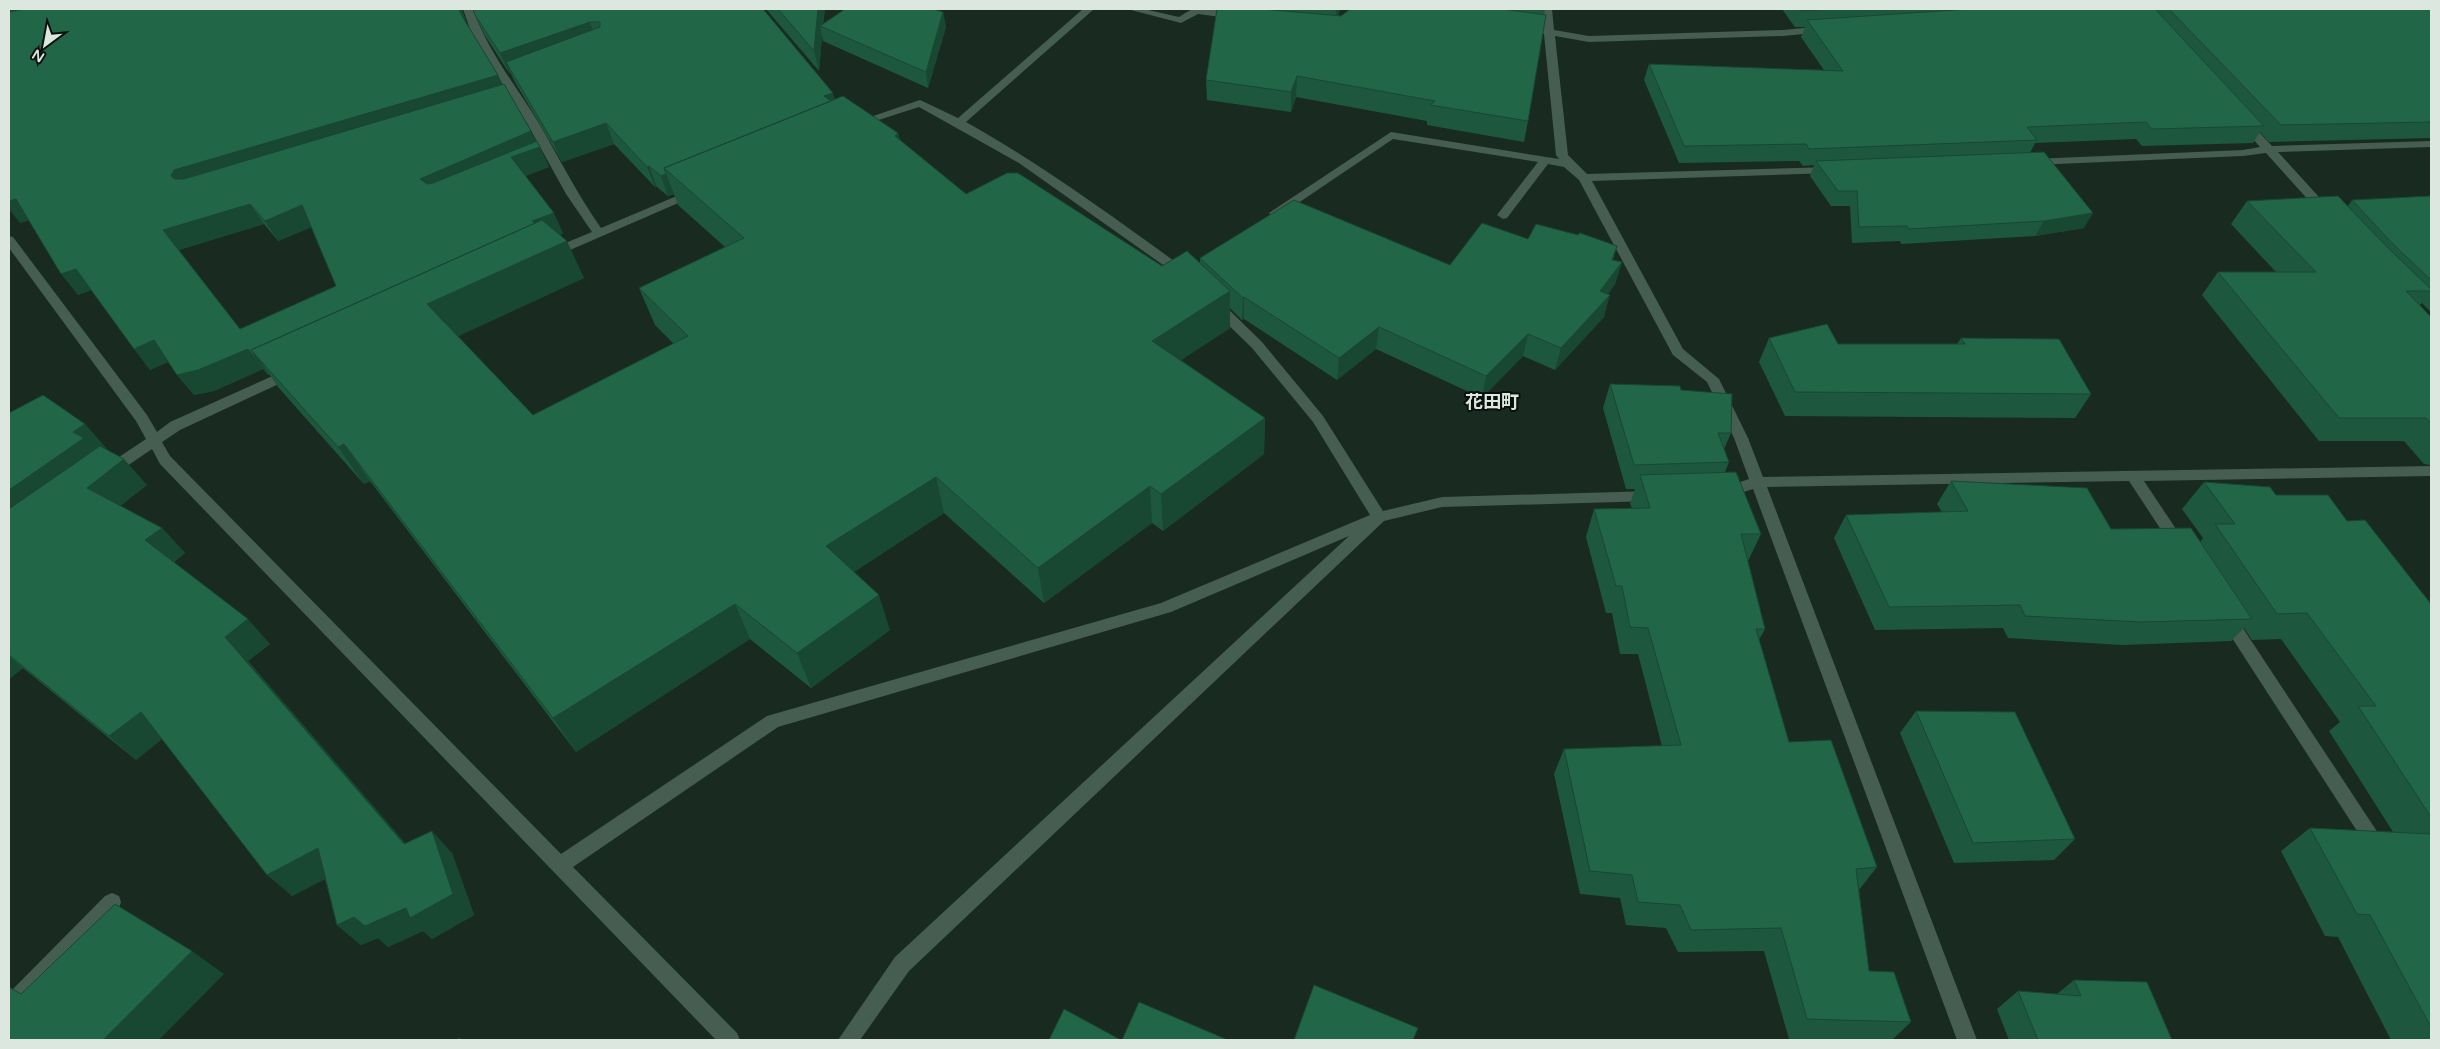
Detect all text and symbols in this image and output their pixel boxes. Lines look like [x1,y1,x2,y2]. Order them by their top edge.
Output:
north arrow [20,20,70,70]
text: N [29,45,48,66]
district label: 花田町 [1465,391,1519,413]

